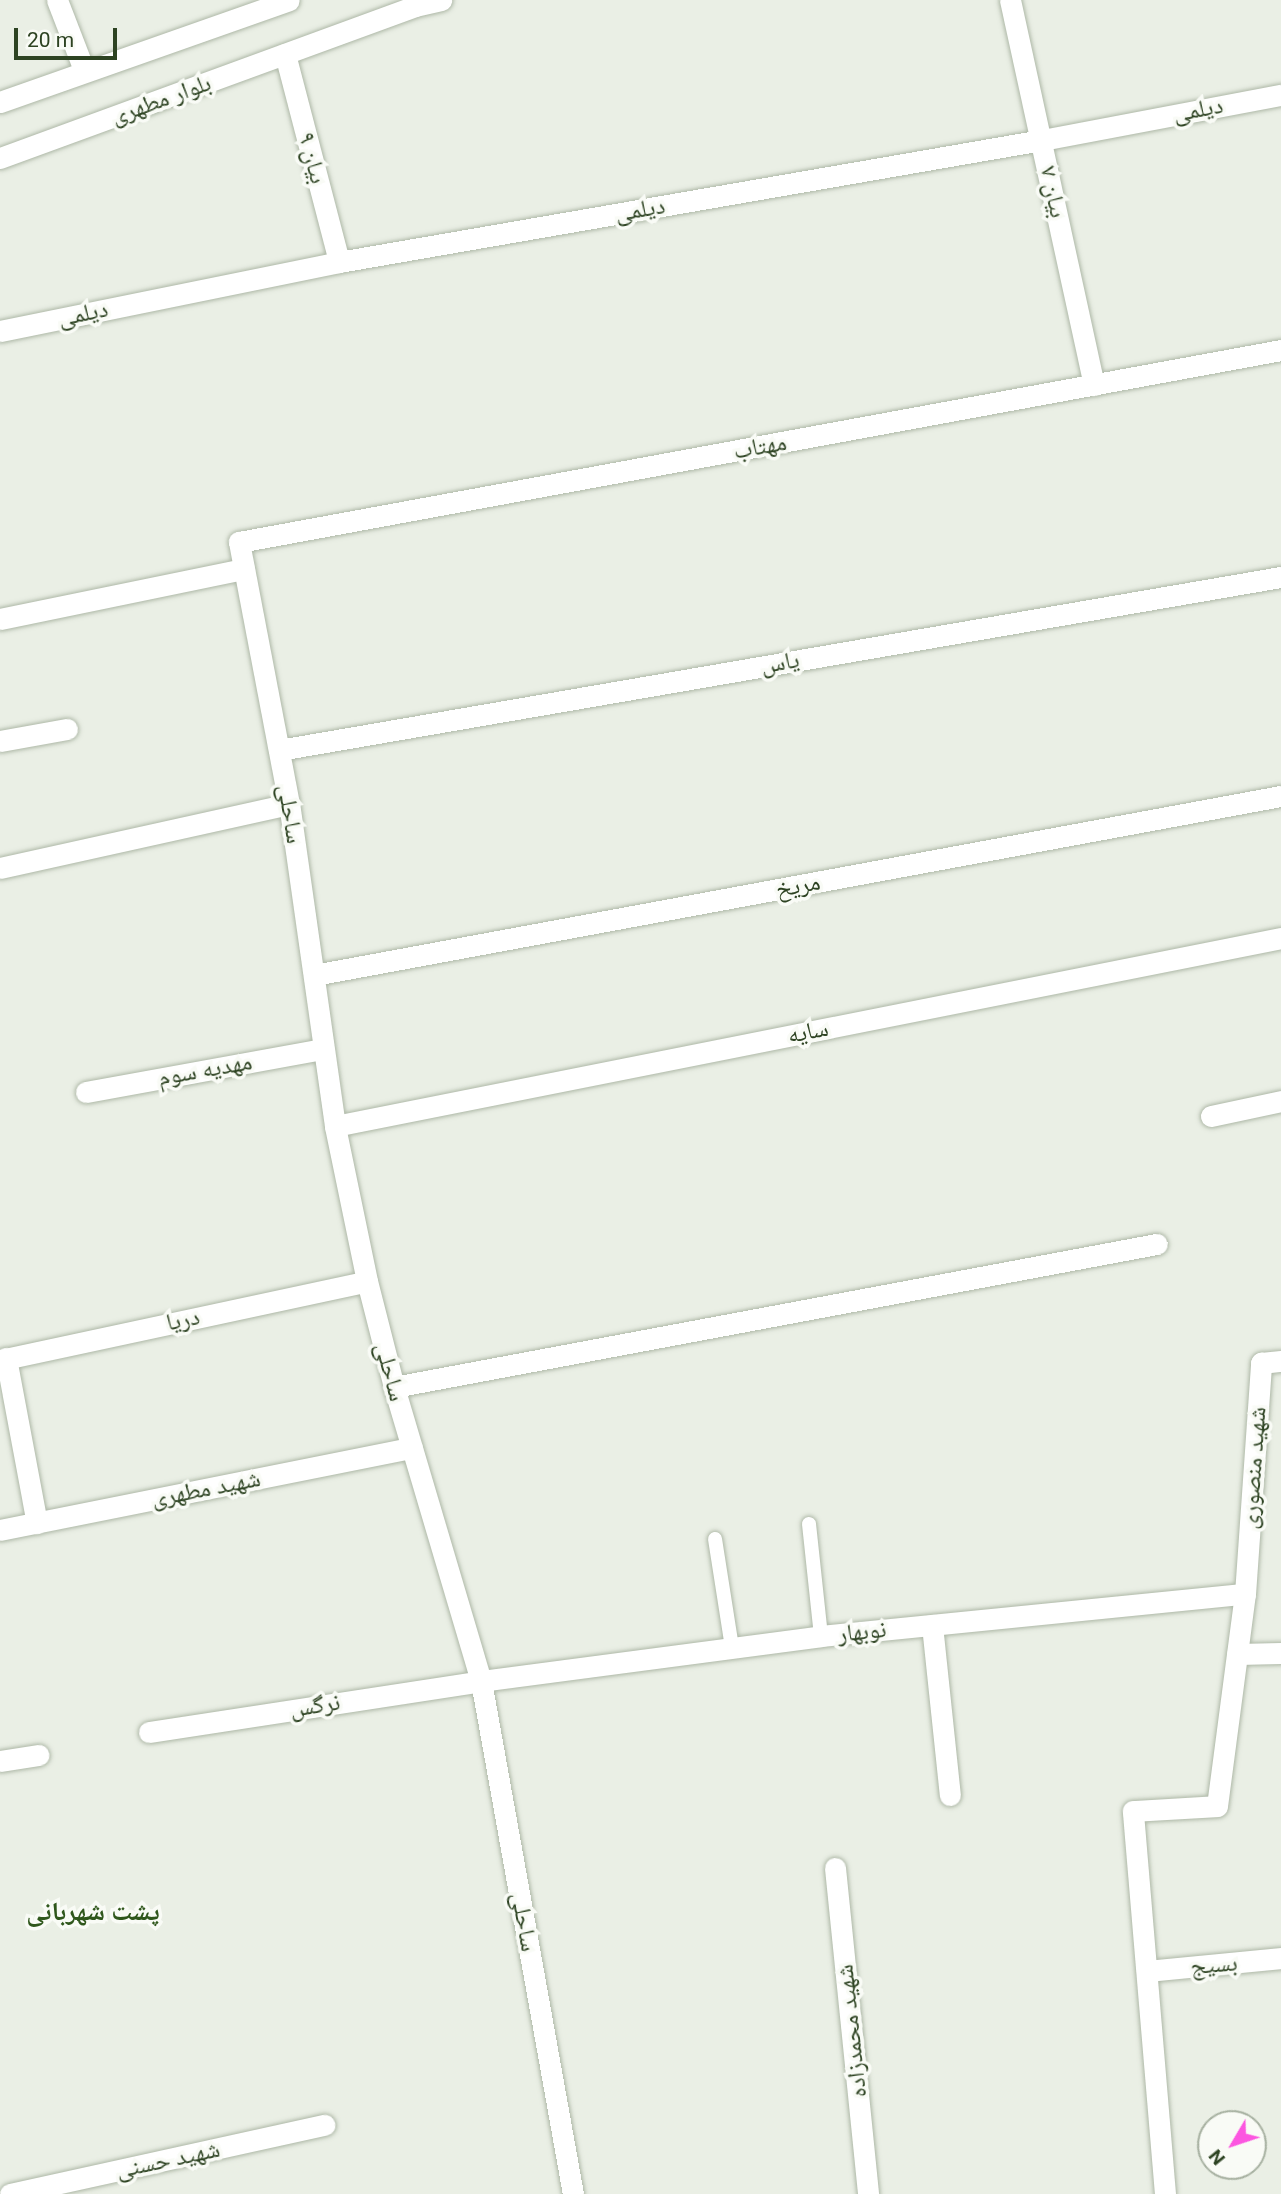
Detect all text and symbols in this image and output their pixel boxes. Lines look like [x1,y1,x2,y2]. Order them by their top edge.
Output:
scale bar [18,14,121,58]
text: 20 m [27,28,74,52]
street label: بلوار مطهری [107,69,215,131]
street label: دیلمی [1170,91,1226,129]
street label: بیان ۹ [291,129,333,187]
street label: بیان ۷ [1033,164,1073,220]
street label: دیلمی [613,191,667,229]
street label: دیلمی [55,295,111,333]
street label: مهتاب [731,428,789,466]
street label: یاس [758,645,802,681]
street label: ساحلی [271,782,309,846]
street label: مریخ [773,868,823,904]
street label: سایه [785,1014,831,1050]
street label: مهدیه سوم [156,1048,254,1092]
street label: دریا [164,1302,202,1338]
street label: ساحلی [368,1340,412,1404]
street label: شهید منصوری [1235,1406,1273,1530]
street label: شهید مطهری [149,1464,263,1514]
street label: نوبهار [836,1615,888,1649]
street label: نرگس [288,1688,342,1724]
street label: ساحلی [505,1890,543,1954]
district label: پشت شهربانی [26,1896,160,1928]
street label: بسیج [1189,1949,1239,1981]
street label: شهید محمدزاده [831,1963,873,2099]
north arrow [1197,2110,1267,2180]
street label: شهید حسنی [113,2135,223,2185]
text: N [1204,2145,1230,2170]

